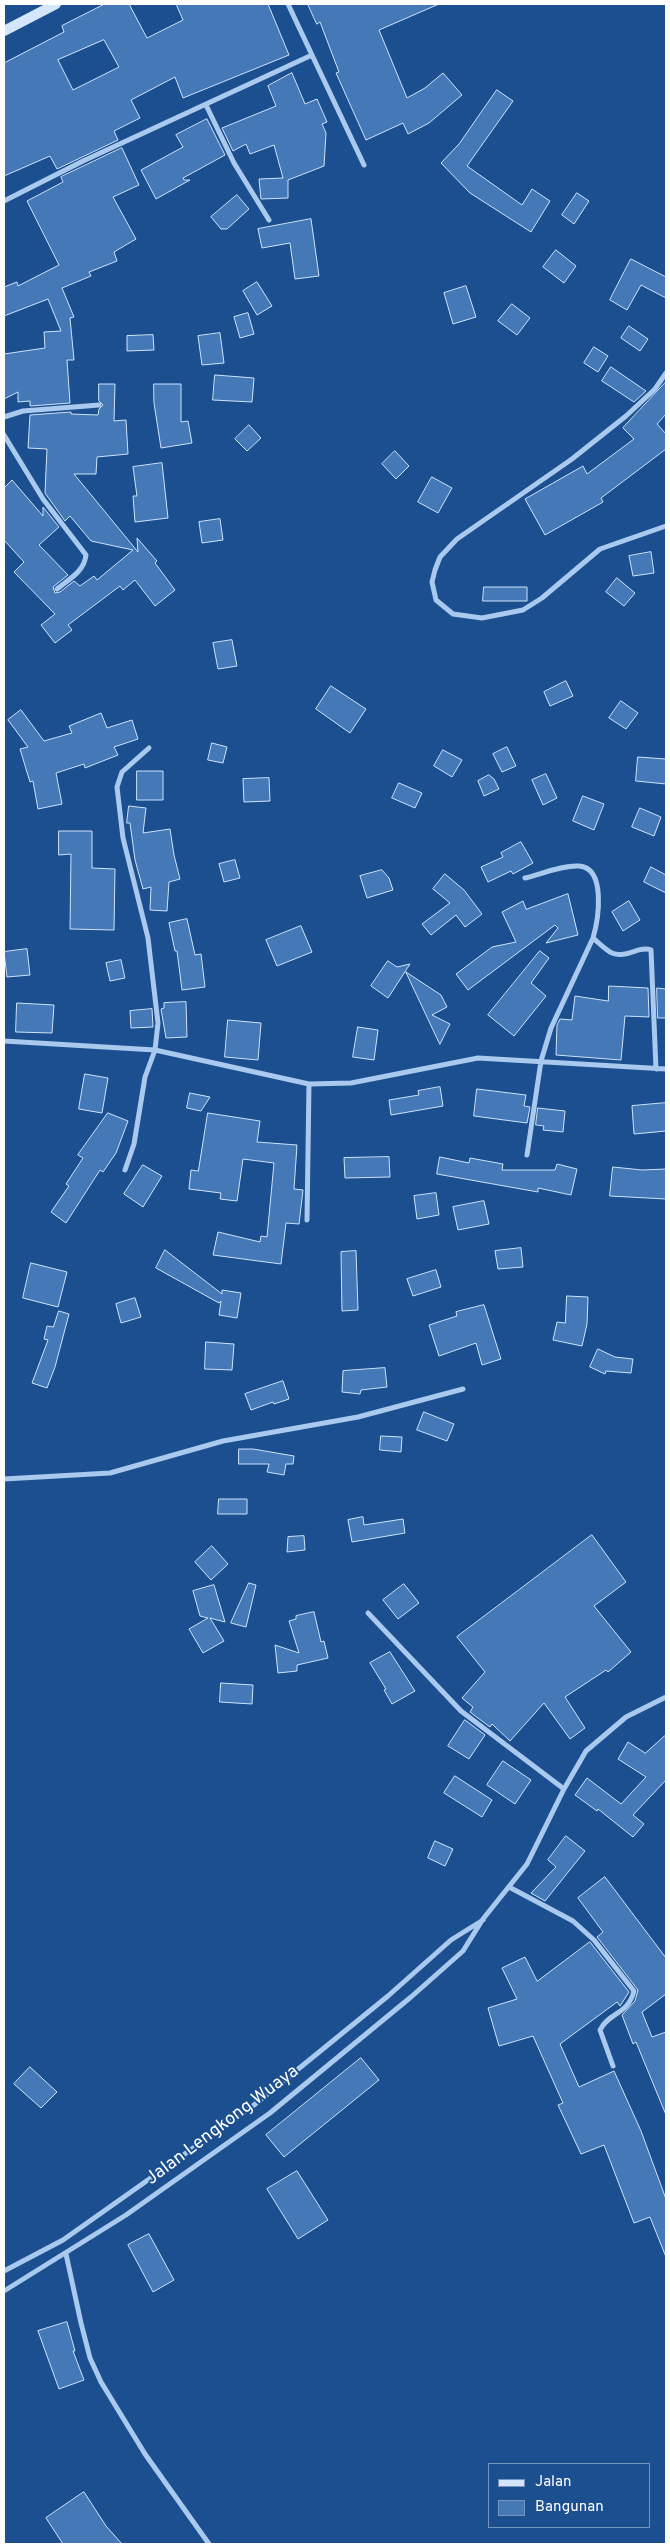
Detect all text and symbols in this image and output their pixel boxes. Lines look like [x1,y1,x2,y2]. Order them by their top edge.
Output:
street label: Jalan Lengkong Wuaya [142,2062,304,2190]
legend [488,2463,650,2528]
text: Jalan [535,2473,572,2492]
text: Bangunan [535,2498,604,2517]

